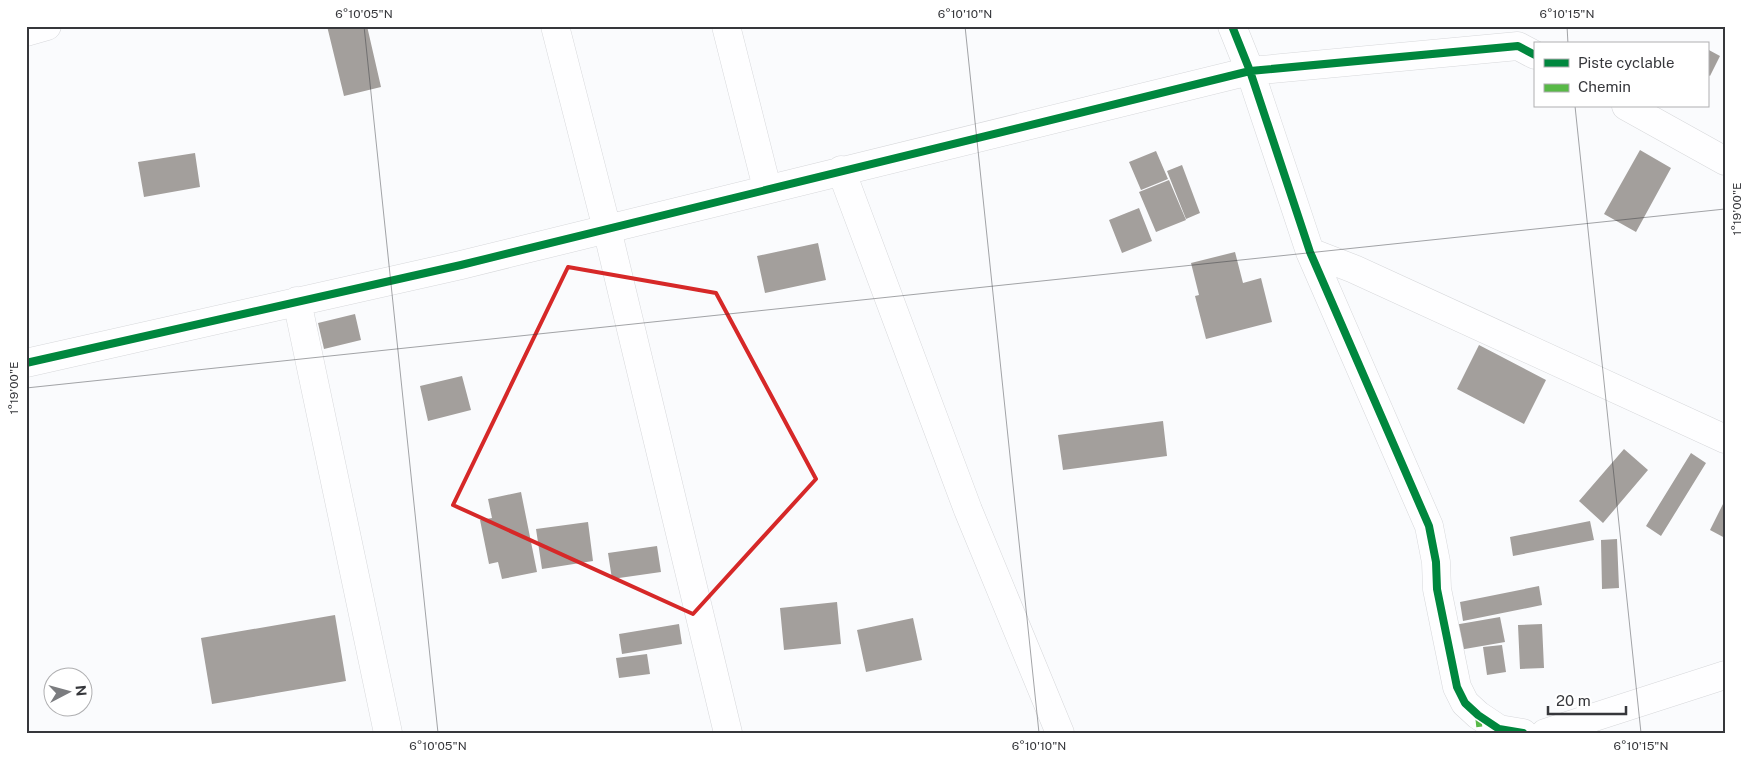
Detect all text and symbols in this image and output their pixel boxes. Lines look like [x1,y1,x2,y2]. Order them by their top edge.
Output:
text: 6°10'05"N [335,7,393,21]
text: 6°10'10"N [938,7,992,21]
text: 6°10'15"N [1540,7,1594,21]
legend [1534,42,1708,108]
text: Piste cyclable [1578,54,1675,71]
text: Chemin [1578,78,1631,95]
text: 1°19'00"E [1730,183,1744,235]
text: 1°19'00"E [7,362,21,414]
north arrow [42,666,92,716]
text: N [72,684,89,697]
scale bar [1548,684,1626,716]
text: 20 m [1556,692,1591,709]
text: 6°10'05"N [409,739,467,753]
text: 6°10'10"N [1012,739,1066,753]
text: 6°10'15"N [1614,739,1668,753]

